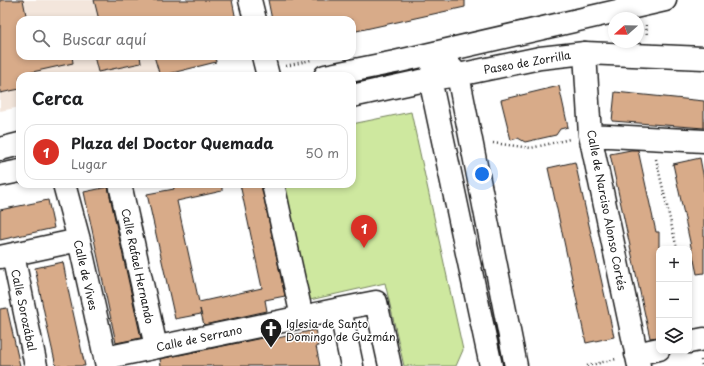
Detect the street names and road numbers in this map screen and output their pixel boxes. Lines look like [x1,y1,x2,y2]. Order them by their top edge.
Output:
street label: Paseo de Zorrilla [482,46,572,78]
street label: Calle de Narciso Alonso Cortés [583,128,631,292]
street label: Calle Rafael Hernando [117,207,159,325]
street label: Calle de Vives [70,238,102,312]
street label: Calle Sorozábal [7,267,41,353]
street label: Calle de Serrano [155,321,243,355]

